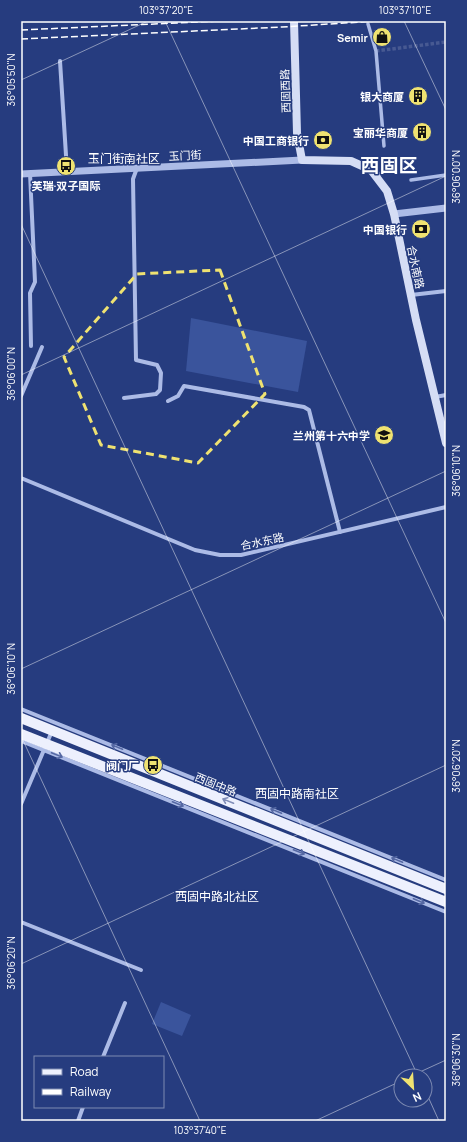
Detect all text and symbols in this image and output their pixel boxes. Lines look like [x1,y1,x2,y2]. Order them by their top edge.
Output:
text: 103°37'20"E [139,3,193,17]
text: 103°37'10"E [379,3,431,17]
shop icon: Semir [371,26,393,48]
place label: Semir [337,30,369,45]
text: 36°05'50"N [4,53,18,106]
street label: 西固西路 [277,69,293,113]
building icon: 银大商厦 [407,85,429,107]
place label: 银大商厦 [360,89,404,104]
building icon: 宝丽华商厦 [411,121,433,143]
place label: 宝丽华商厦 [353,125,408,140]
bank icon: 中国工商银行 [312,129,334,151]
place label: 中国工商银行 [243,133,309,148]
street label: 玉门街 [168,147,202,163]
district label: 玉门街南社区 [88,150,160,167]
text: 36°06'00"N [449,150,463,204]
district label: 西固区 [360,152,418,178]
bus stop icon: 芙瑞·双子国际 [55,155,77,177]
place label: 芙瑞·双子国际 [32,178,100,193]
bank icon: 中国银行 [410,218,432,240]
place label: 中国银行 [363,222,407,237]
street label: 合水南路 [404,244,428,290]
text: 36°06'00"N [4,347,18,401]
school or university icon: 兰州第十六中学 [373,424,395,446]
place label: 兰州第十六中学 [293,428,370,443]
text: 36°06'10"N [449,445,463,497]
street label: 合水东路 [239,529,285,553]
text: 36°06'10"N [4,643,18,695]
text: 36°06'20"N [449,739,463,793]
one-way arrow [111,742,123,750]
one-way arrow [51,752,63,759]
bus stop icon: 阀门厂 [142,754,164,776]
place label: 阀门厂 [106,758,139,773]
street label: 西固中路 [193,769,239,799]
district label: 西固中路南社区 [255,785,339,802]
one-way arrow [222,797,234,805]
one-way arrow [171,800,183,808]
one-way arrow [271,807,283,815]
one-way arrow [292,848,304,856]
one-way arrow [391,856,403,864]
district label: 西固中路北社区 [175,888,259,905]
one-way arrow [412,898,424,906]
text: 36°06'20"N [4,936,18,990]
text: 36°06'30"N [449,1033,463,1087]
legend [34,1056,164,1108]
text: Road [70,1063,98,1080]
north arrow [393,1068,433,1108]
text: Railway [70,1083,112,1100]
text: N [411,1089,424,1106]
text: 103°37'40"E [173,1123,227,1137]

